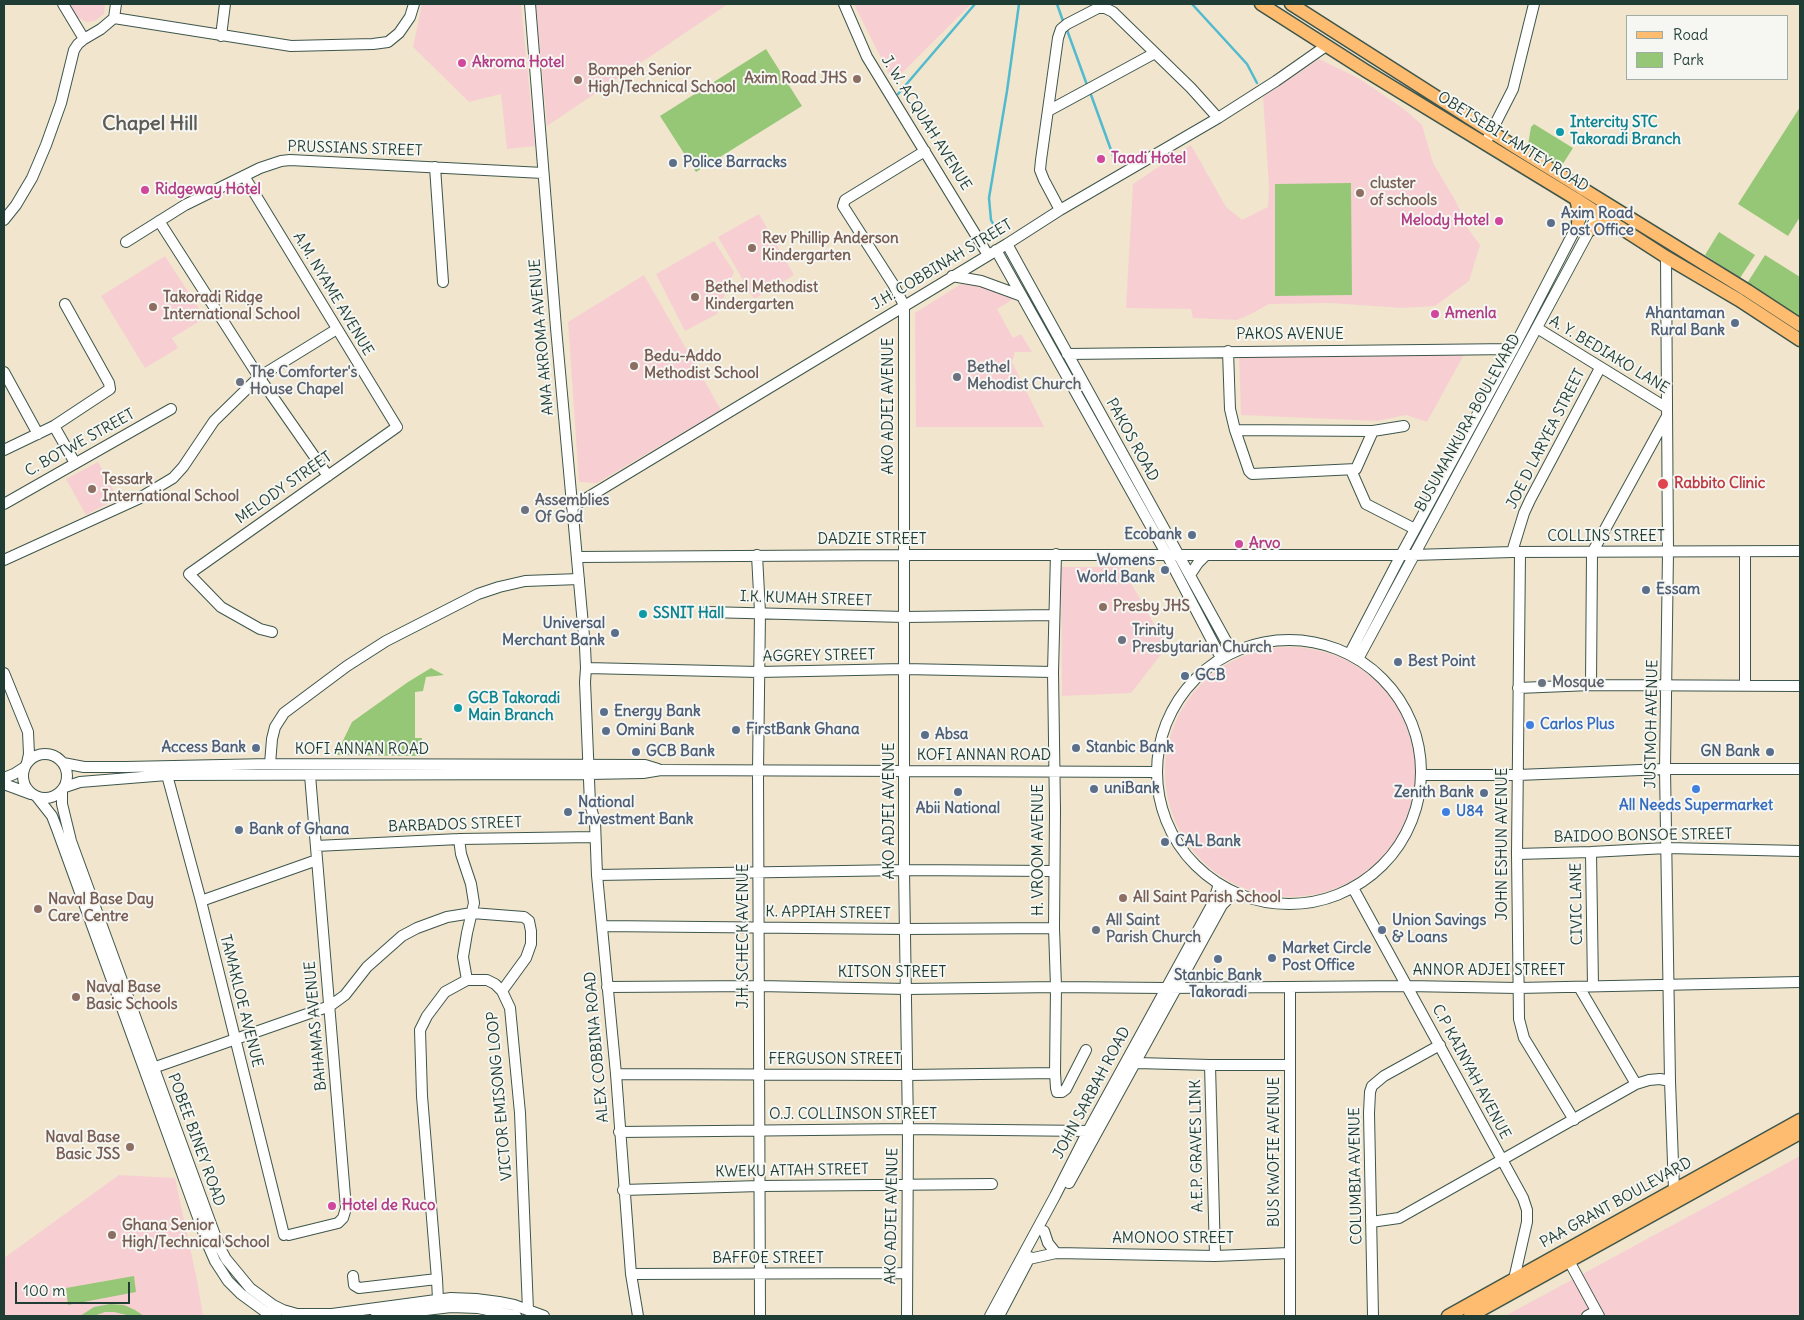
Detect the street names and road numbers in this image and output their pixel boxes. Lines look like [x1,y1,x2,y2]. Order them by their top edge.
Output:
street label: J. W. ACQUAH AVENUE [877,52,975,194]
street label: OBETSEBI LAMTEY ROAD [1434,88,1592,196]
street label: PRUSSIANS STREET [287,138,423,160]
street label: J.H. COBBINAH STREET [868,216,1016,314]
street label: A.M. NYAME AVENUE [289,229,377,359]
street label: AMA AKROMA AVENUE [526,258,558,416]
street label: A. Y. BEDIAKO LANE [1546,312,1672,398]
street label: PAKOS AVENUE [1236,326,1344,344]
street label: BUSUMANKURA BOULEVARD [1412,331,1524,515]
street label: AKO ADJEI AVENUE [880,338,898,474]
street label: JOE D LARYEA STREET [1503,366,1589,512]
street label: PAKOS ROAD [1102,395,1162,485]
street label: C. BOTWE STREET [22,405,138,481]
street label: MELODY STREET [232,448,336,528]
street label: COLLINS STREET [1547,528,1665,546]
street label: DADZIE STREET [817,531,927,549]
street label: I.K. KUMAH STREET [740,588,872,610]
street label: AGGREY STREET [763,646,875,666]
street label: JUSTMOH AVENUE [1642,659,1662,789]
street label: KOFI ANNAN ROAD [295,741,429,759]
street label: AKO ADJEI AVENUE [881,743,899,879]
street label: KOFI ANNAN ROAD [917,747,1051,765]
street label: JOHN ESHUN AVENUE [1494,768,1512,920]
street label: H. VROOM AVENUE [1030,784,1048,916]
street label: BARBADOS STREET [388,814,522,836]
street label: BAIDOO BONSOE STREET [1554,825,1732,847]
street label: J.H. SCHECK AVENUE [735,863,753,1009]
street label: CIVIC LANE [1567,863,1587,945]
street label: K. APPIAH STREET [765,903,891,923]
street label: TAMAKLOE AVENUE [216,933,266,1069]
street label: BAHAMAS AVENUE [301,960,331,1092]
street label: ANNOR ADJEI STREET [1413,962,1565,980]
street label: KITSON STREET [838,964,946,982]
street label: ALEX COBBINA ROAD [581,971,613,1123]
street label: C.P KAINYAH AVENUE [1428,1002,1514,1142]
street label: VICTOR EMISONG LOOP [484,1011,516,1181]
street label: JOHN SARBAH ROAD [1050,1024,1134,1162]
street label: FERGUSON STREET [769,1051,901,1069]
street label: POBEE BINEY ROAD [164,1071,228,1209]
street label: BUS KWOFIE AVENUE [1266,1077,1284,1227]
street label: A.E.P. GRAVES LINK [1187,1079,1207,1213]
street label: O.J. COLLINSON STREET [769,1106,937,1124]
street label: COLUMBIA AVENUE [1346,1107,1366,1245]
street label: AKO ADJEI AVENUE [882,1147,902,1285]
street label: PAA GRANT BOULEVARD [1537,1154,1695,1252]
street label: KWEKU ATTAH STREET [715,1161,869,1181]
street label: AMONOO STREET [1112,1230,1234,1248]
street label: BAFFOE STREET [712,1250,824,1268]

